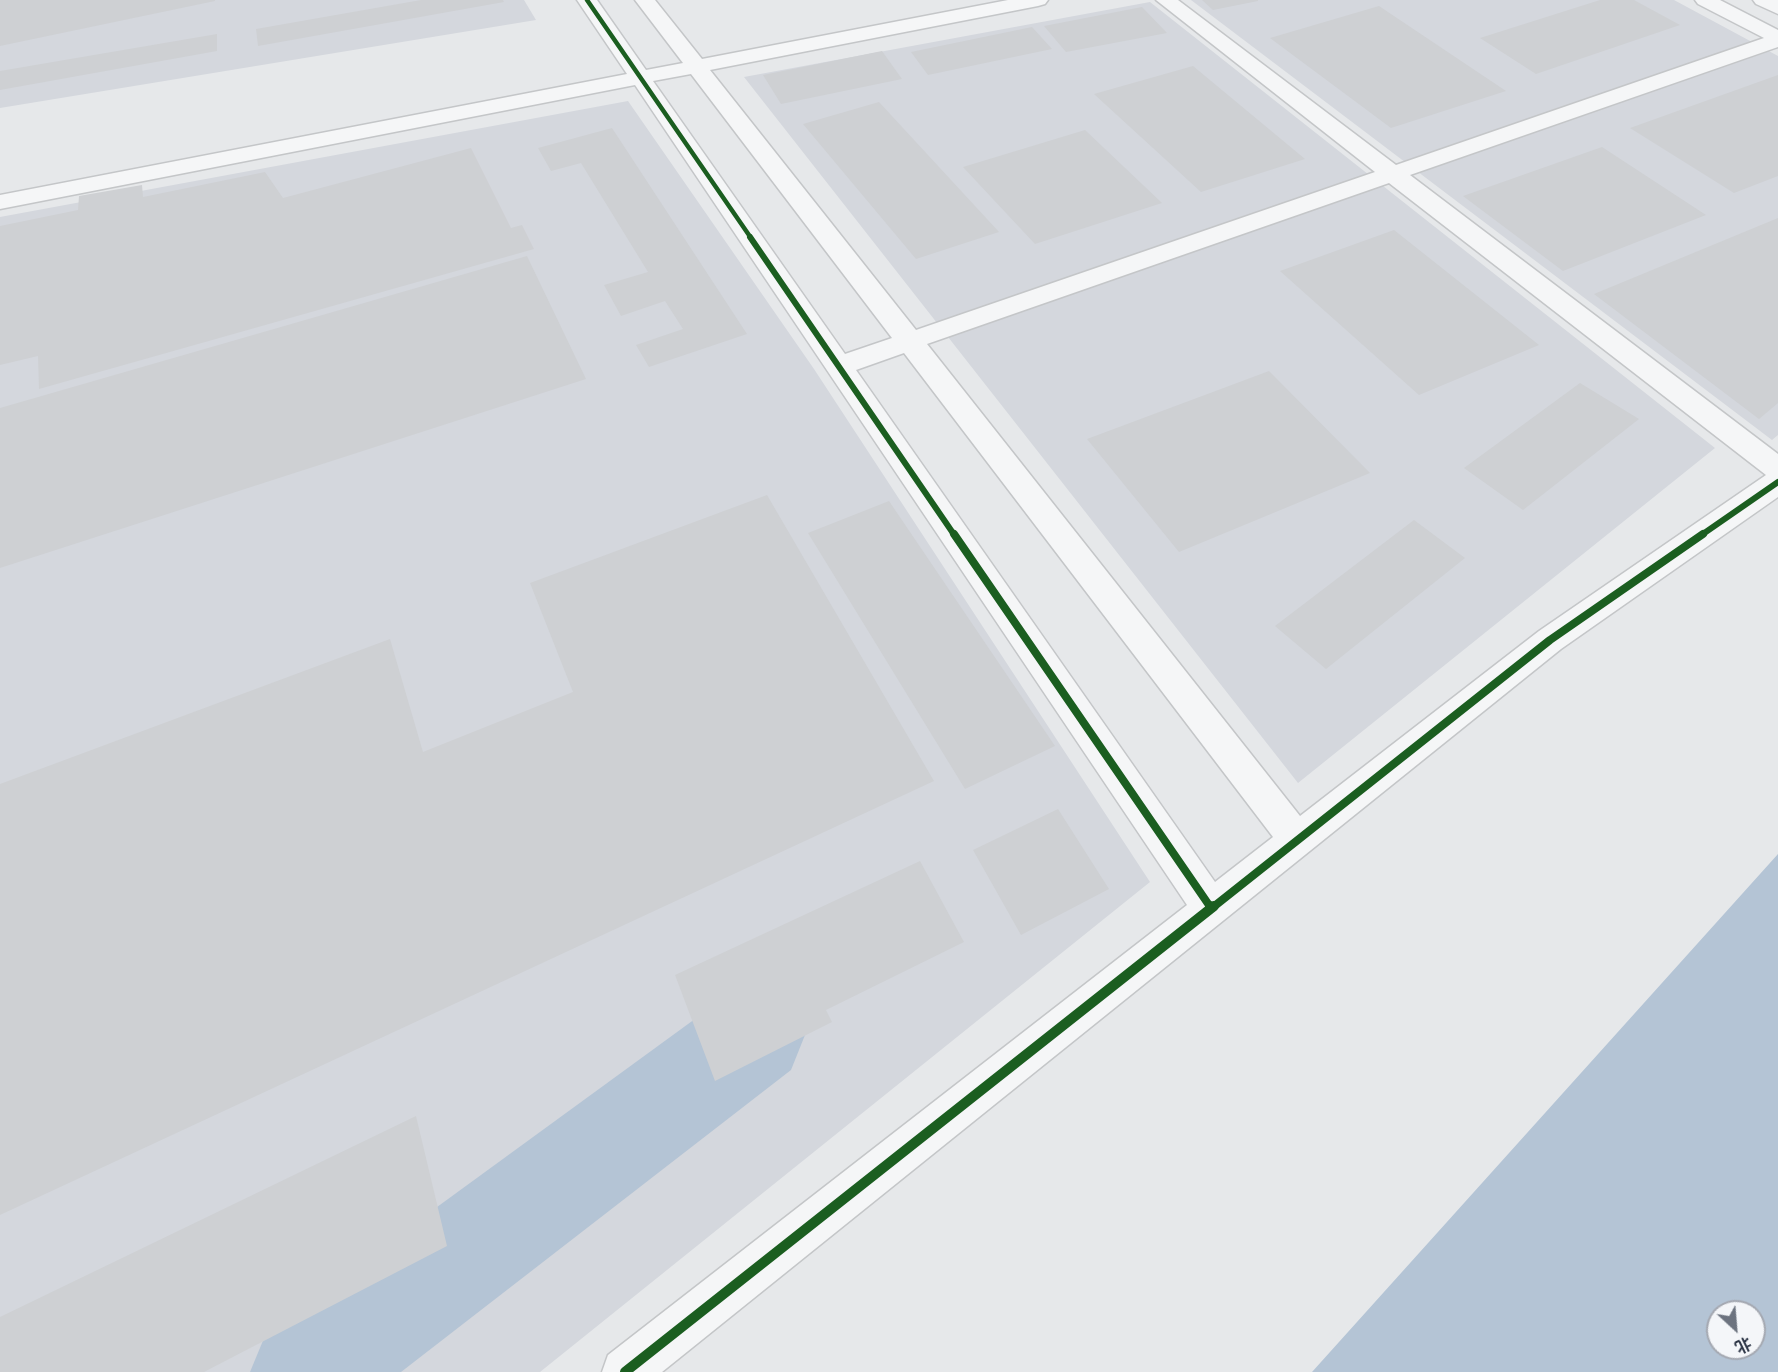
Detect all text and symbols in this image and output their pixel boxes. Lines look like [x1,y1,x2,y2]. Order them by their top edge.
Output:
north arrow [1706,1300,1766,1360]
text: 北 [1732,1333,1755,1357]

